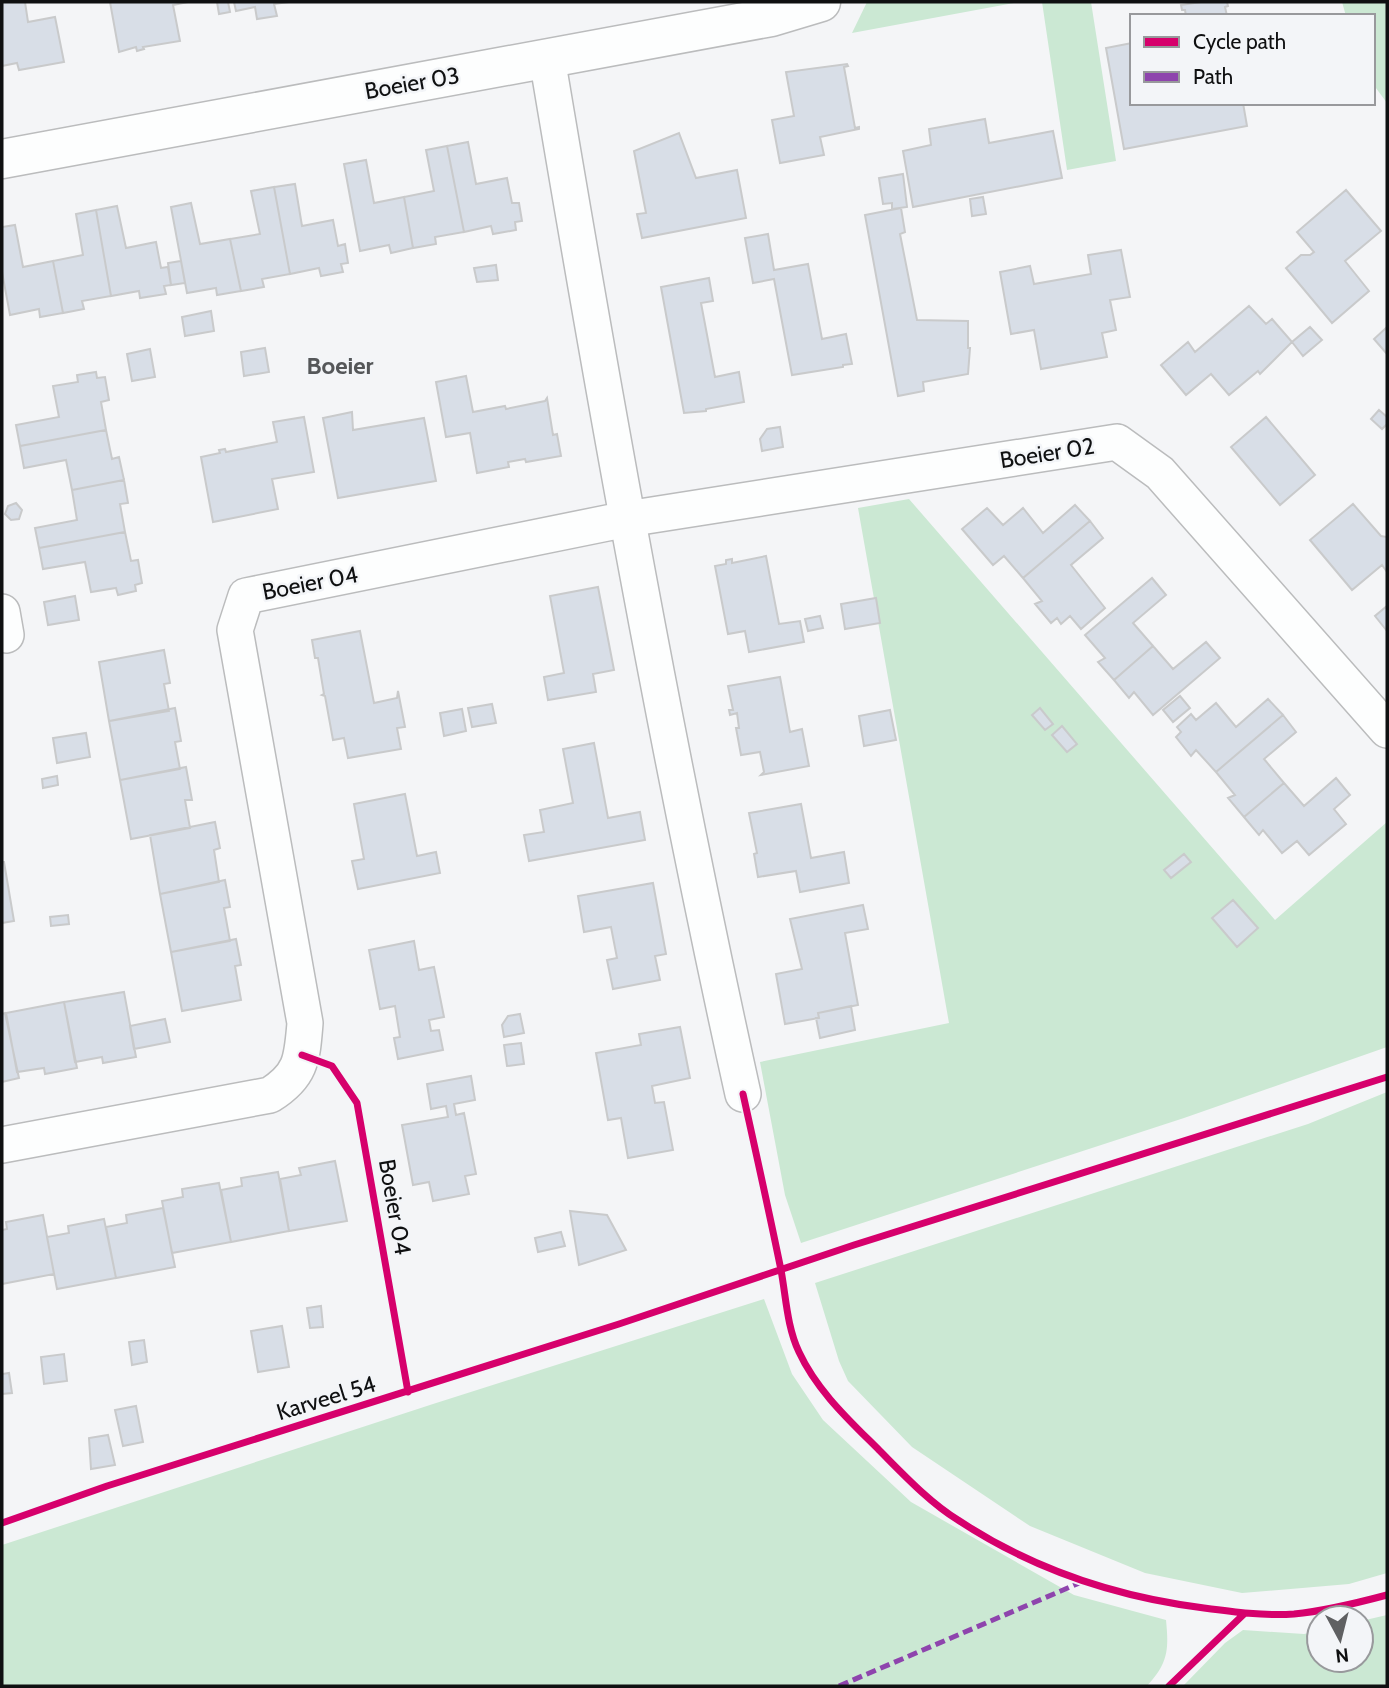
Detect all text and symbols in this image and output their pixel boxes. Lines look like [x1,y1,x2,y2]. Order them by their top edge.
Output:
legend [1130,14,1375,105]
text: Cycle path [1193,29,1286,54]
street label: Boeier 03 [362,61,462,105]
text: Path [1193,64,1233,89]
district label: Boeier [306,351,374,380]
street label: Boeier 02 [998,432,1096,474]
street label: Boeier 04 [260,560,360,606]
street label: Boeier 04 [373,1157,417,1257]
street label: Karveel 54 [273,1370,379,1426]
north arrow [1305,1604,1375,1674]
text: N [1334,1643,1350,1668]

